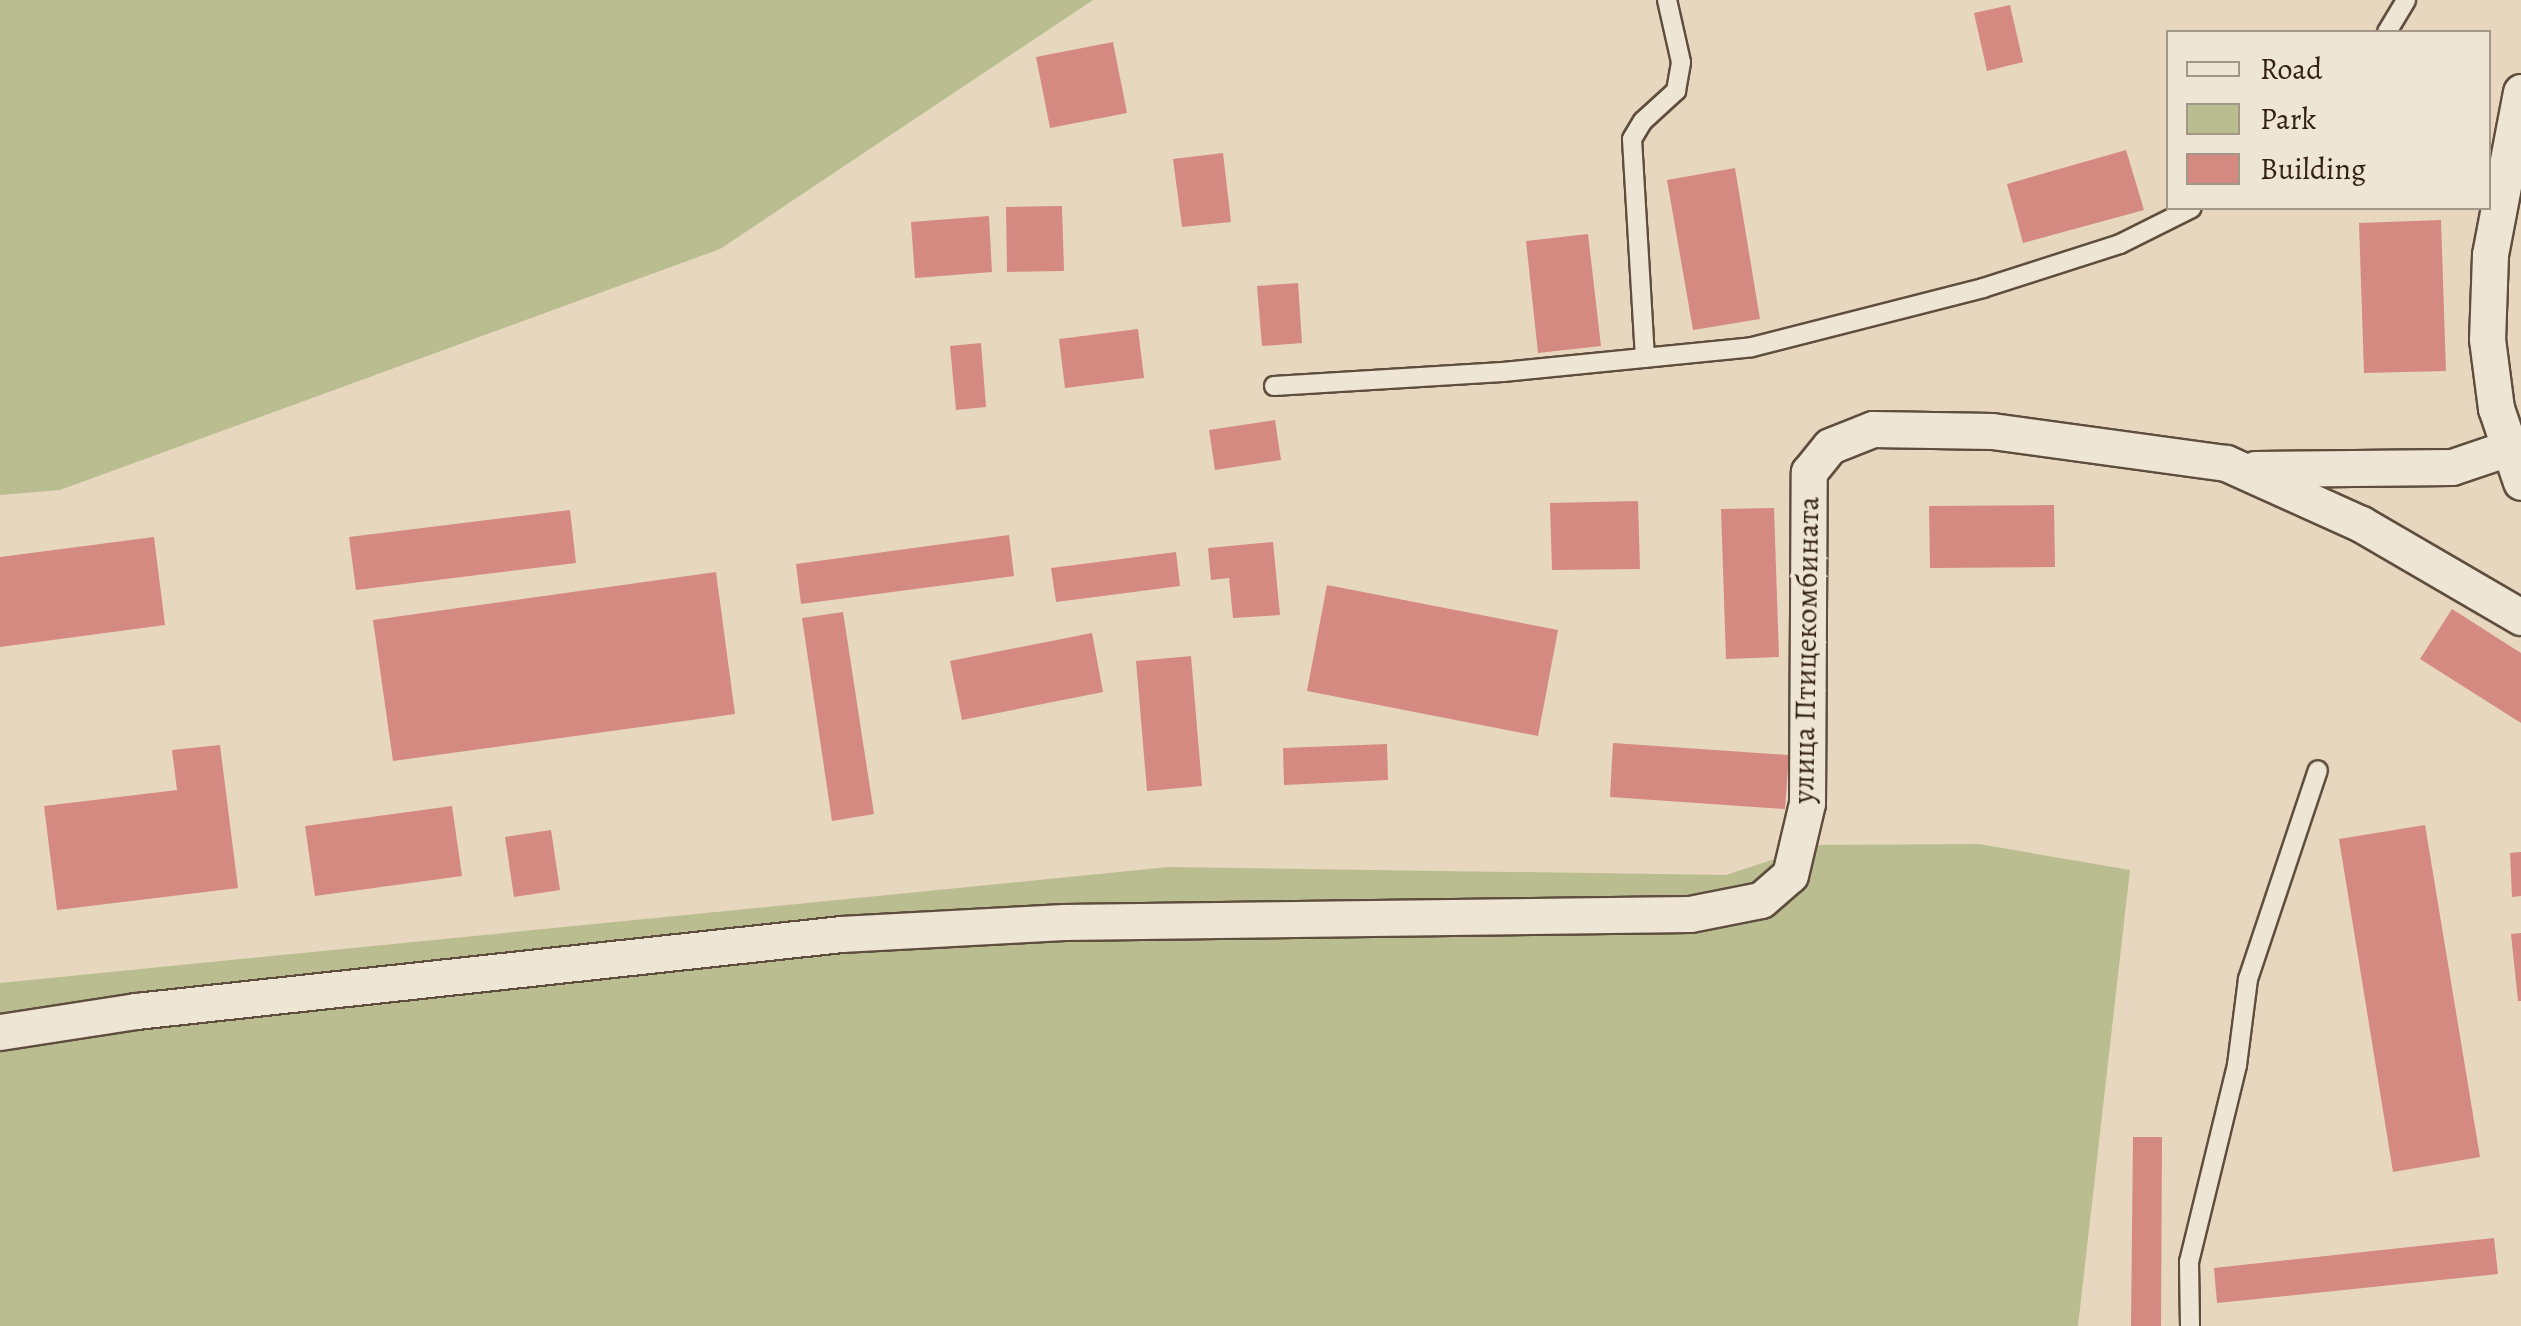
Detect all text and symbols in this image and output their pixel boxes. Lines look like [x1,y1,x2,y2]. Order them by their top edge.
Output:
legend [2166,30,2491,210]
text: Road [2260,49,2322,89]
text: Park [2260,99,2316,139]
text: Building [2260,149,2366,189]
street label: улица Птицекомбината [1785,496,1827,804]

